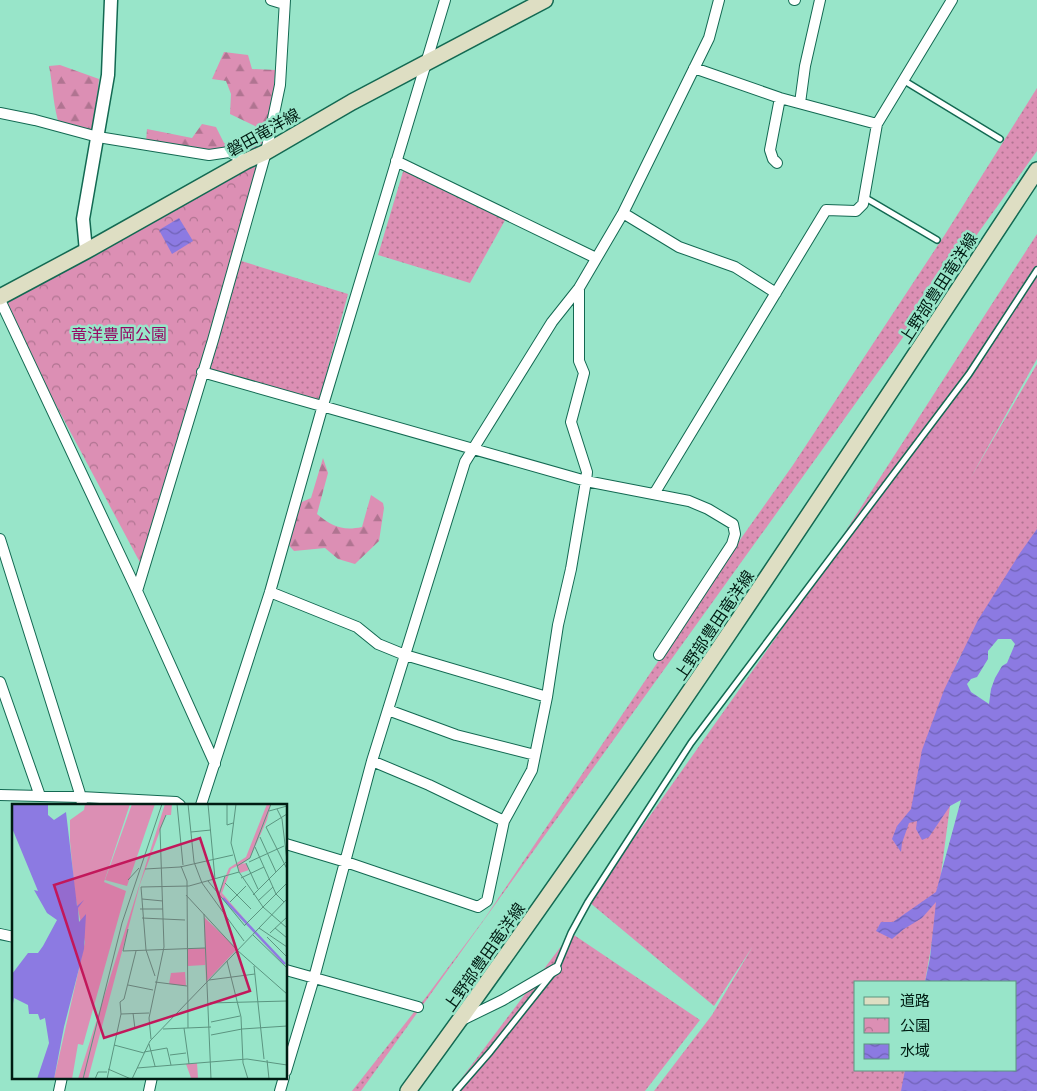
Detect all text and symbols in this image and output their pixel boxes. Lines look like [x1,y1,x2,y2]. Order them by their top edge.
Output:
street label: 磐田竜洋線 [224,106,302,159]
street label: 上野部豊田竜洋線 [896,230,980,347]
park label: 竜洋豊岡公園 [71,326,167,343]
street label: 上野部豊田竜洋線 [672,567,757,683]
inset map [12,804,288,1078]
street label: 上野部豊田竜洋線 [441,900,528,1015]
legend [854,981,1017,1071]
text: 道路 [900,992,930,1009]
text: 公園 [900,1017,930,1034]
text: 水域 [900,1042,930,1059]

